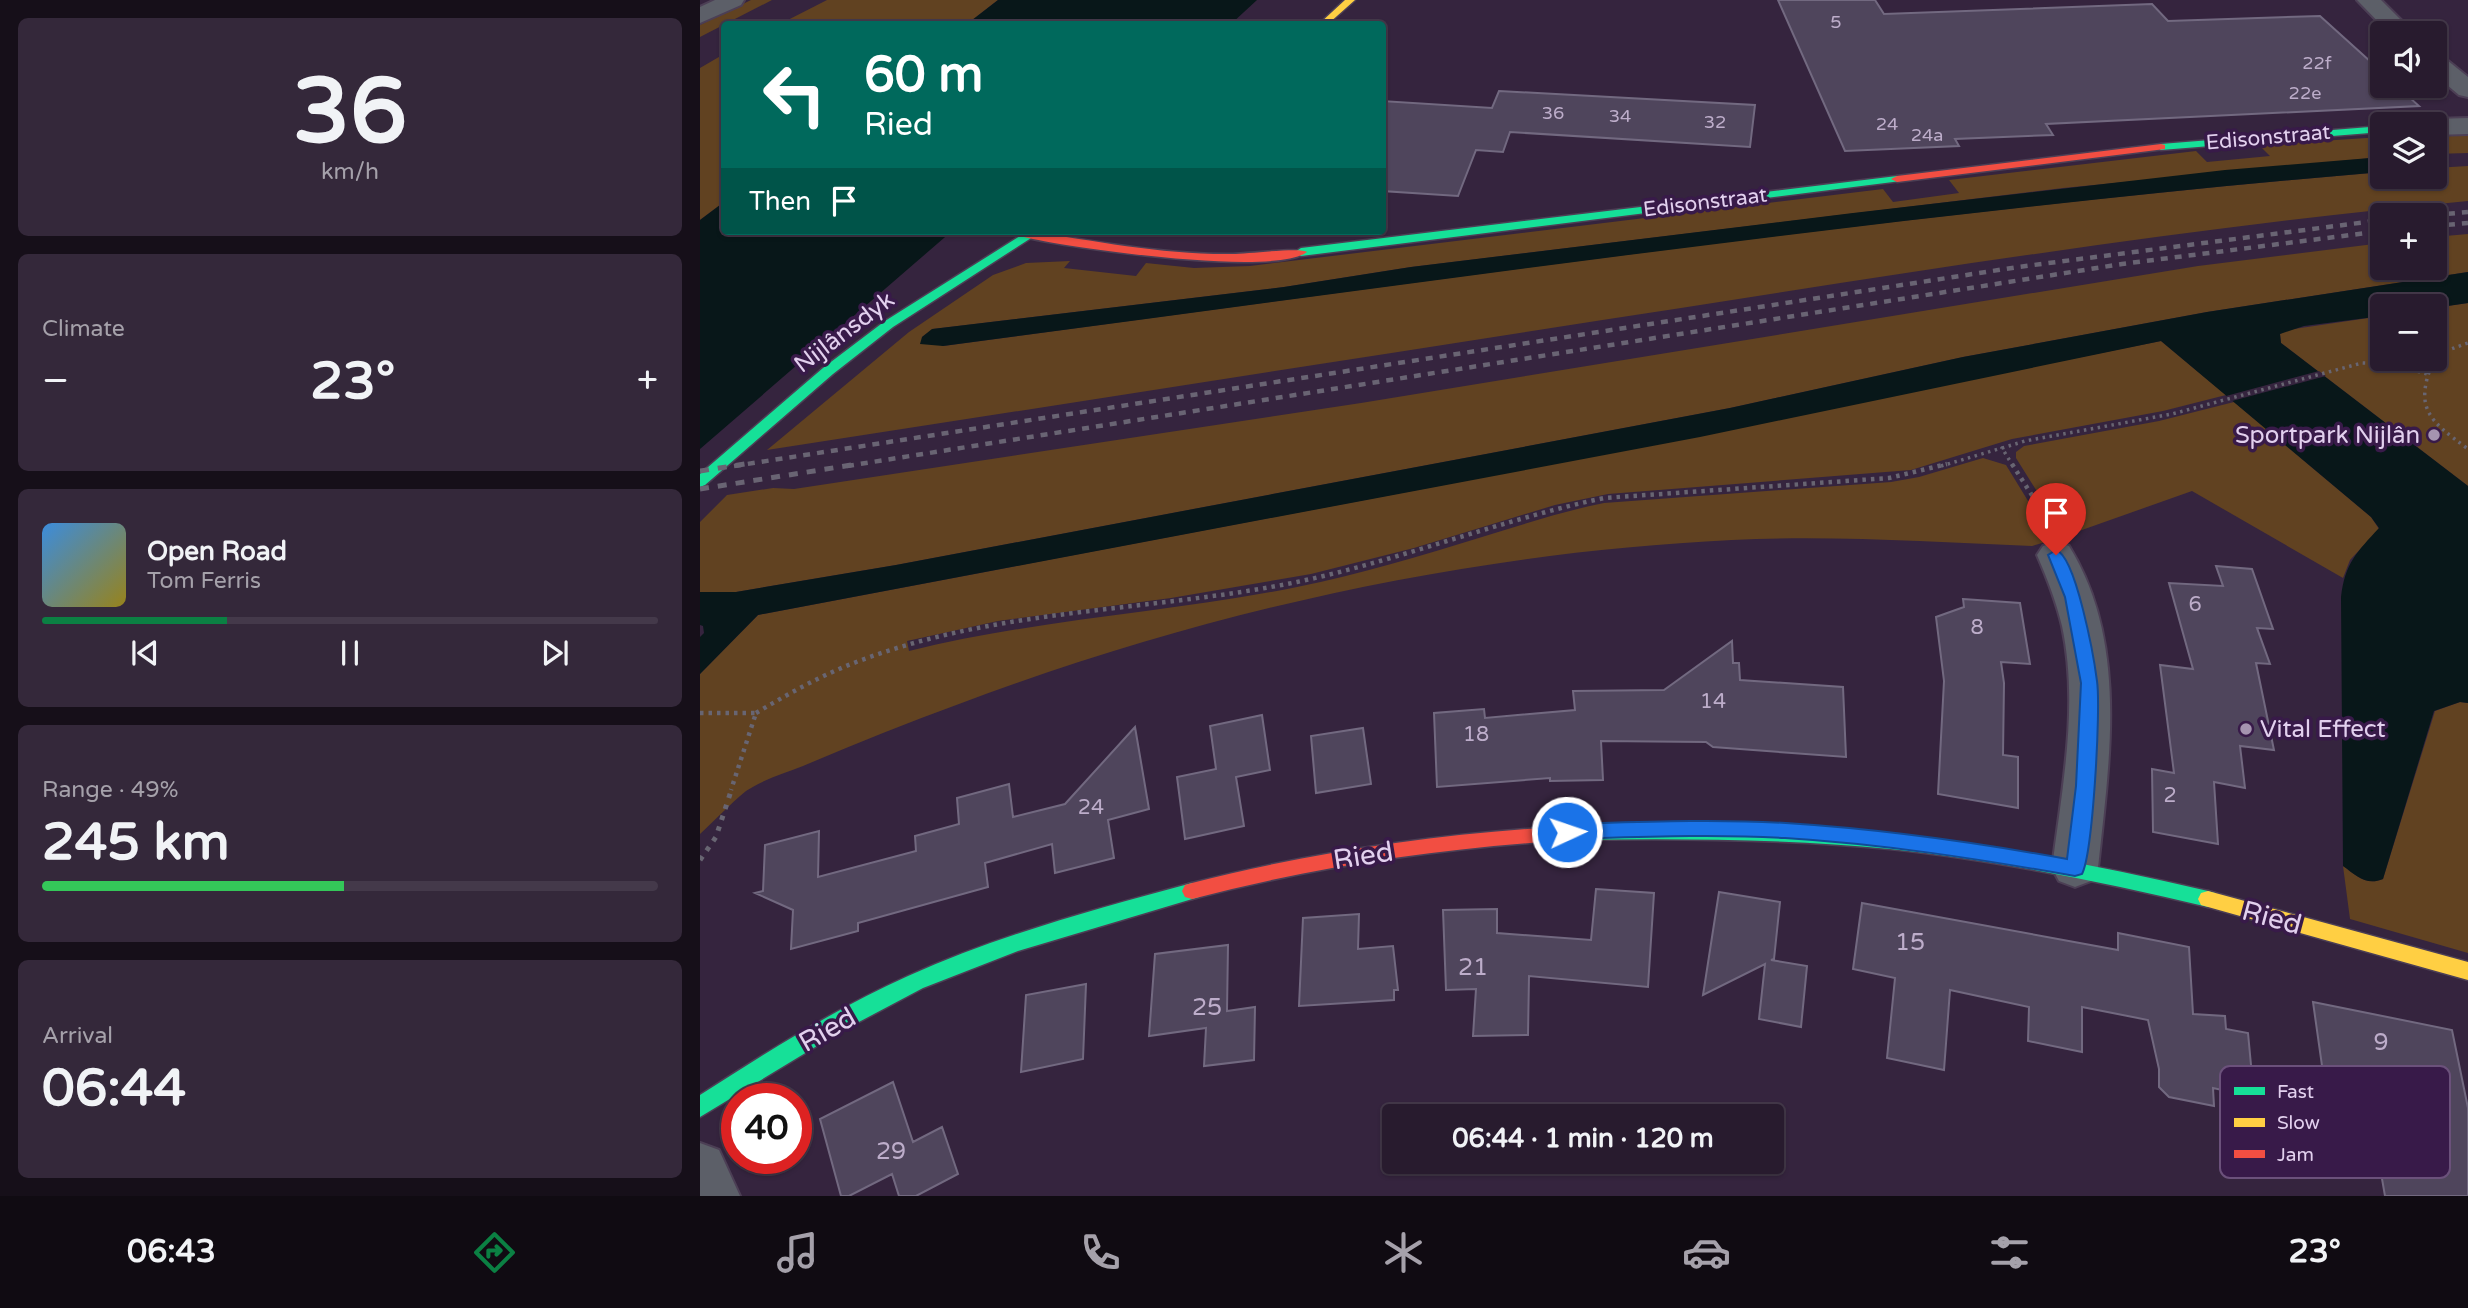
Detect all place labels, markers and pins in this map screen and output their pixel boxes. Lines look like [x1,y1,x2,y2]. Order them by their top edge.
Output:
place label: Sportpark Nijlân [2235,421,2420,450]
marker: Sportpark Nijlân [2426,427,2442,443]
pin [2026,483,2086,555]
place label: Vital Effect [2260,715,2386,744]
marker: Vital Effect [2238,721,2254,737]

